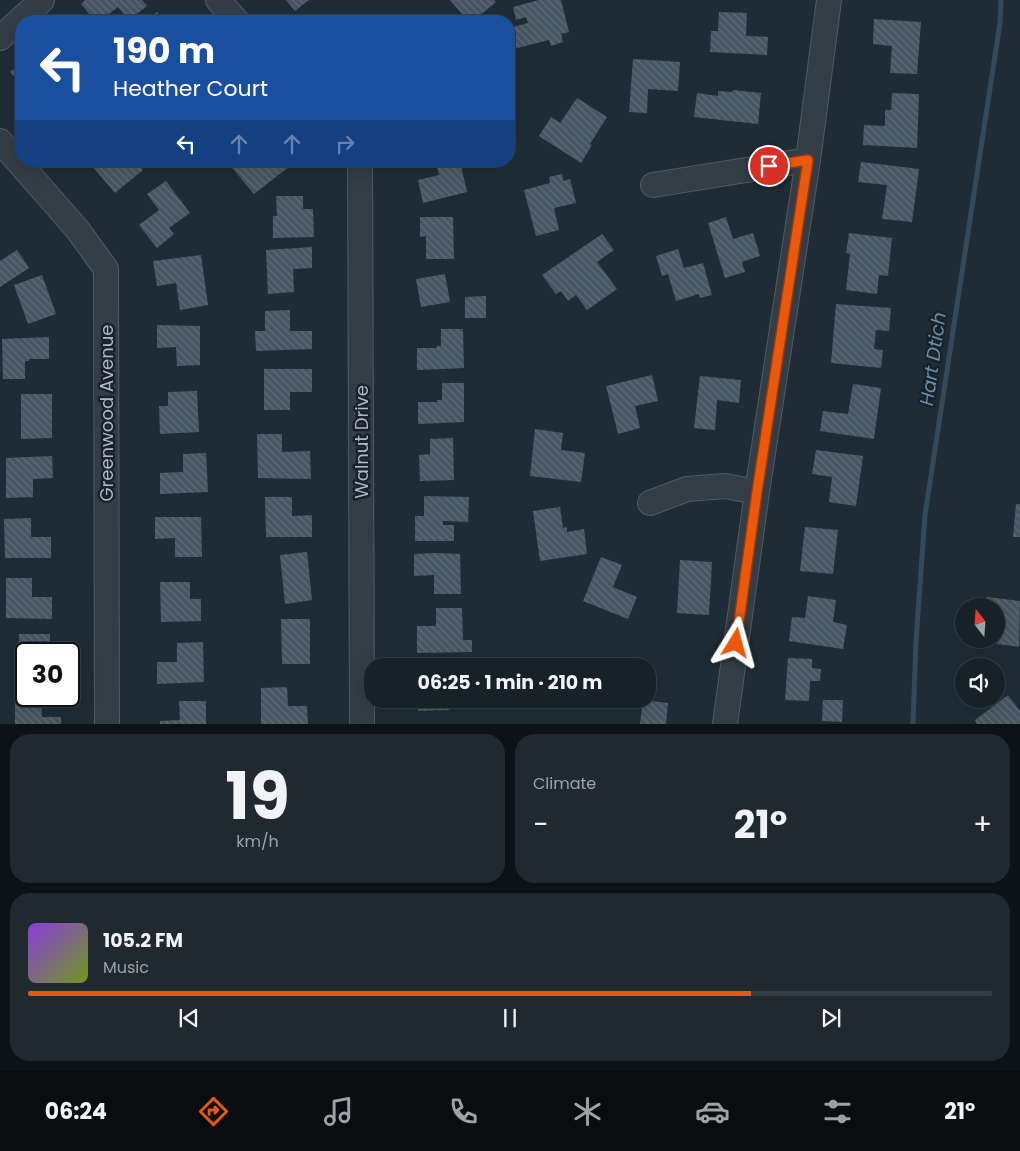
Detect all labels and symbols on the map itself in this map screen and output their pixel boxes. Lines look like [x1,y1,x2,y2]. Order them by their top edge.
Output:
pin [748,145,790,187]
water label: Hart Dtich [913,310,953,408]
street label: Greenwood Avenue [94,325,119,501]
street label: Walnut Drive [349,385,374,499]
north arrow [955,598,1005,648]
position arrow [709,616,761,668]
speed limit sign: 30 [15,642,80,707]

